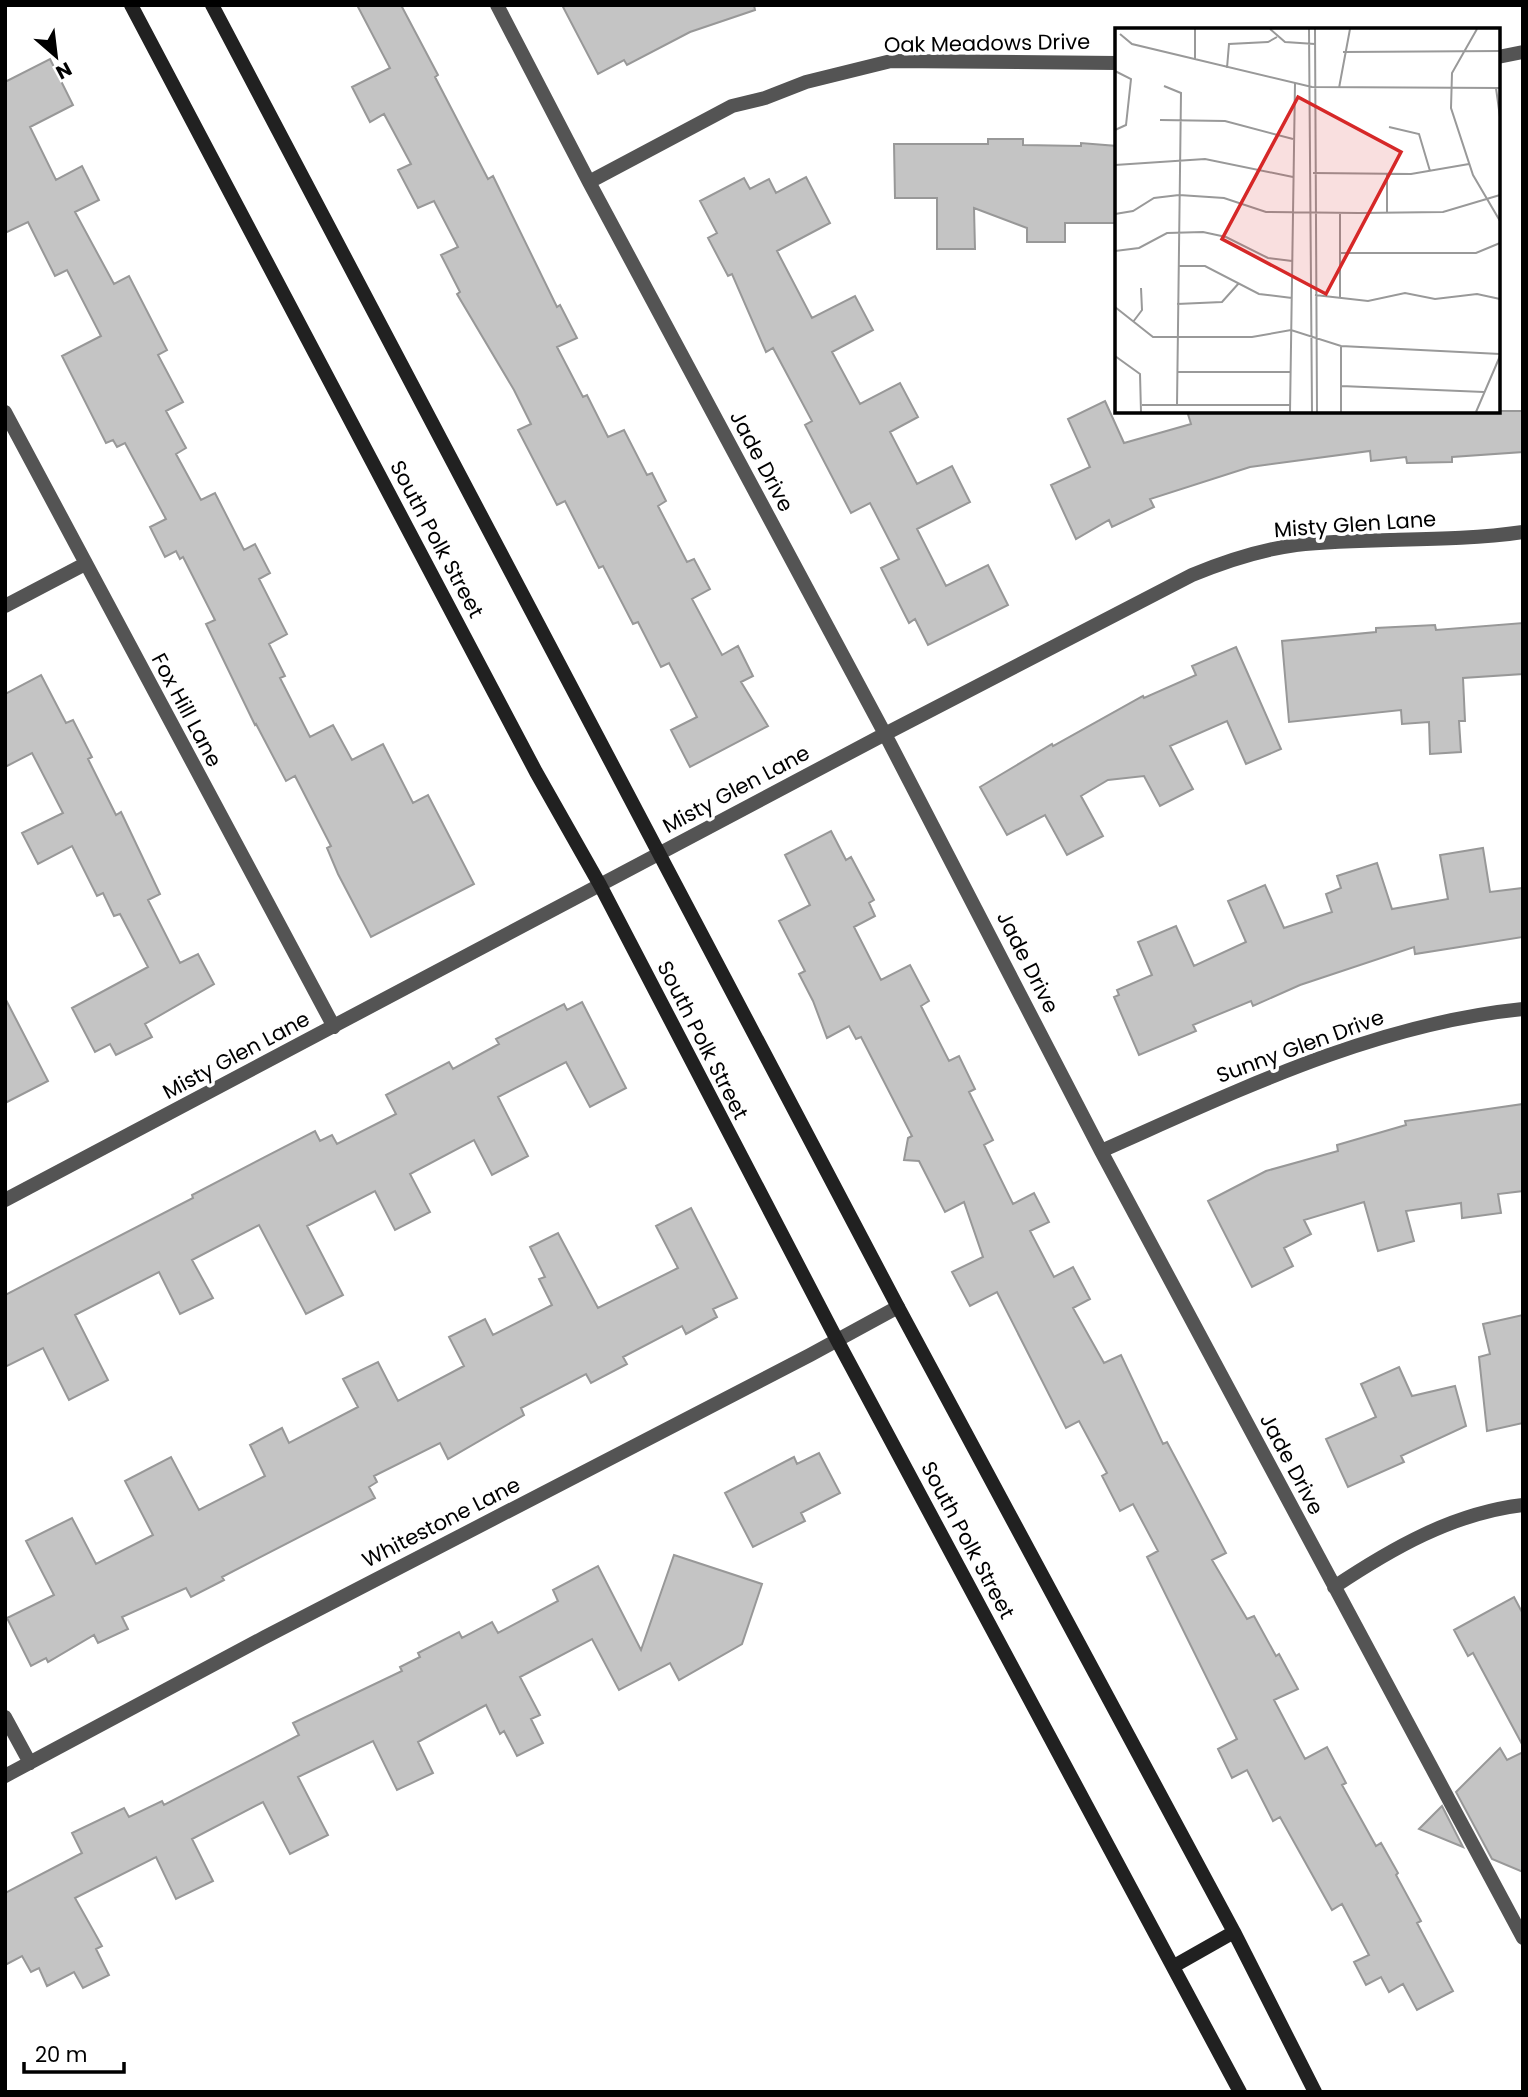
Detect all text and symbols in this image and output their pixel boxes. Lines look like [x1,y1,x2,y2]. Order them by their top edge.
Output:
north arrow [21,21,91,91]
street label: Oak Meadows Drive [884,27,1090,59]
inset map [1115,28,1500,413]
text: N [51,55,76,86]
street label: Jade Drive [723,405,801,517]
street label: South Polk Street [383,455,491,623]
street label: Misty Glen Lane [1273,504,1437,544]
street label: Fox Hill Lane [145,648,229,772]
street label: Misty Glen Lane [657,738,815,840]
street label: Jade Drive [990,906,1066,1018]
street label: South Polk Street [650,956,756,1124]
street label: Sunny Glen Drive [1212,1002,1388,1090]
street label: Misty Glen Lane [157,1004,315,1106]
street label: Jade Drive [1253,1408,1331,1520]
street label: South Polk Street [914,1456,1022,1624]
street label: Whitestone Lane [357,1470,525,1574]
scale bar [24,2030,124,2074]
text: 20 m [35,2040,88,2069]

